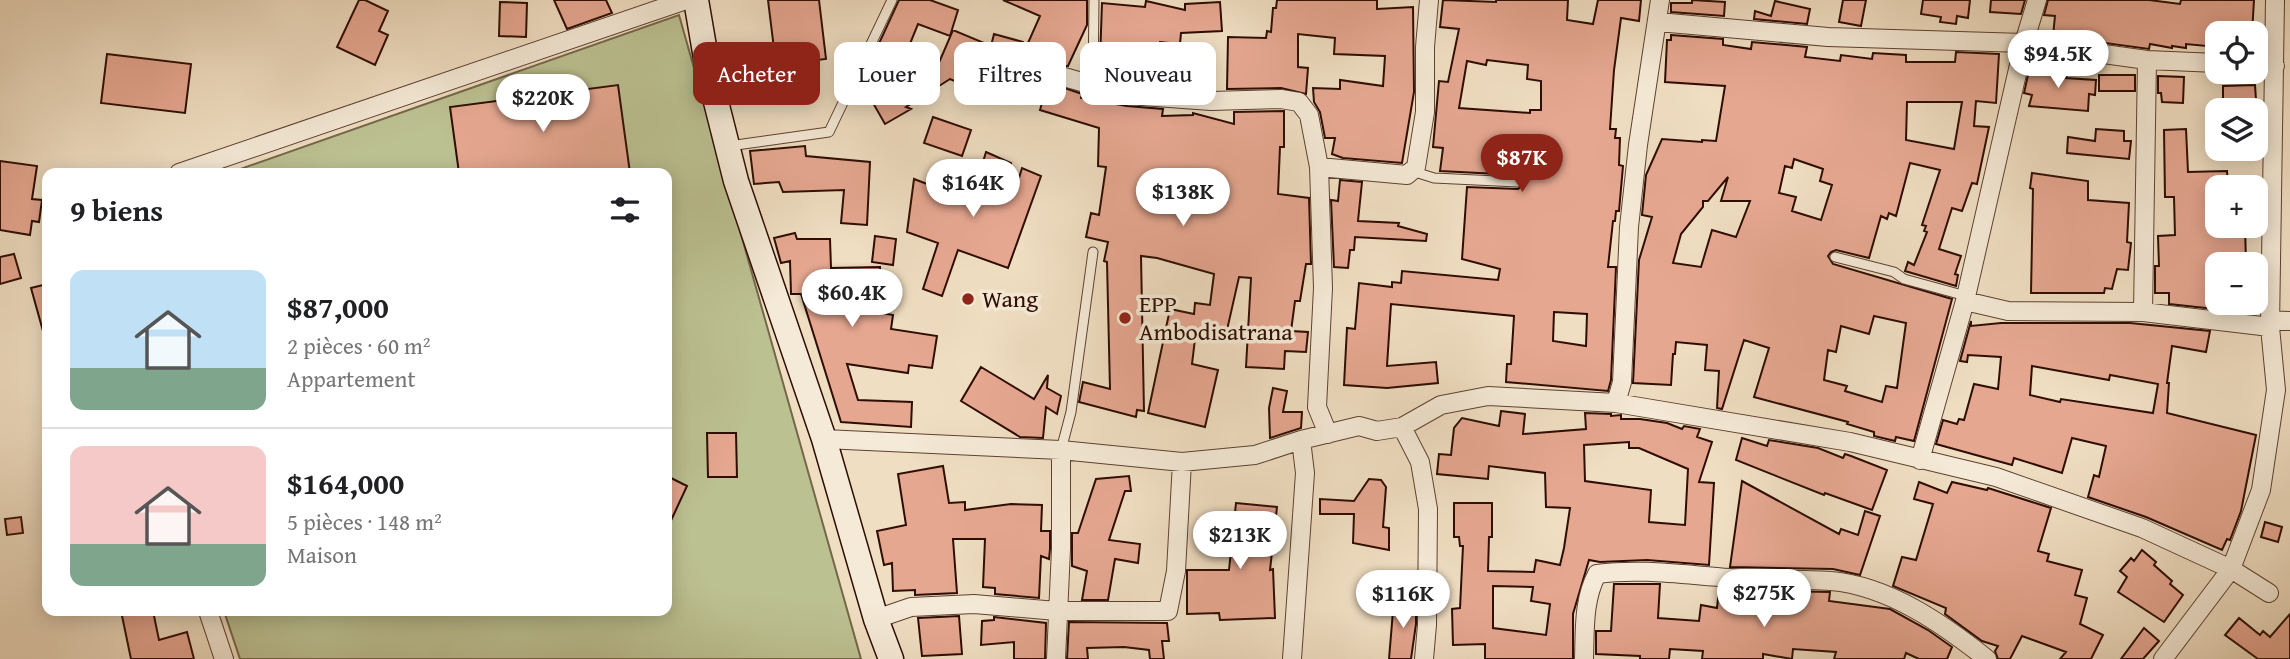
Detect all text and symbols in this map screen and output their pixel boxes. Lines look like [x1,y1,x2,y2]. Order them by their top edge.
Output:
map controls [2205,21,2268,315]
button: locate [2205,21,2268,84]
pin: $94.5K [2001,31,2115,90]
text: $94.5K [2024,36,2092,69]
chip: Acheter [693,42,820,105]
chip: Louer [834,42,940,105]
chip: Filtres [954,42,1066,105]
chip: Nouveau [1080,42,1216,105]
pin: $220K [494,74,592,134]
text: $220K [512,80,574,113]
button: layers [2205,98,2268,161]
pin: $87K [1481,134,1563,194]
text: $87K [1497,140,1547,173]
pin: $164K [924,160,1022,219]
text: $164K [942,165,1004,198]
pin: $138K [1134,168,1232,228]
text: $138K [1152,174,1214,207]
button: + [2205,175,2268,238]
text: 9 biens [70,188,163,232]
icon: filters [606,191,644,229]
button: − [2205,252,2268,315]
pin: $60.4K [795,270,909,329]
text: $60.4K [818,275,886,308]
place label: Wang [982,281,1038,316]
text: $87,000 [287,285,389,329]
place label: EPP Ambodisatrana [1139,286,1293,349]
marker: Wang [960,291,976,307]
icon: home [126,298,210,382]
marker: EPP Ambodisatrana [1117,310,1133,326]
text: 2 pièces · 60 m² [287,329,431,362]
text: Appartement [287,362,416,395]
text: $164,000 [287,461,404,505]
icon: home [126,474,210,558]
text: 5 pièces · 148 m² [287,505,442,538]
pin: $213K [1191,512,1289,571]
text: $213K [1209,517,1271,550]
text: Maison [287,538,357,571]
pin: $116K [1354,570,1452,630]
pin: $275K [1715,570,1813,629]
text: $275K [1733,575,1795,608]
text: $116K [1372,576,1434,609]

